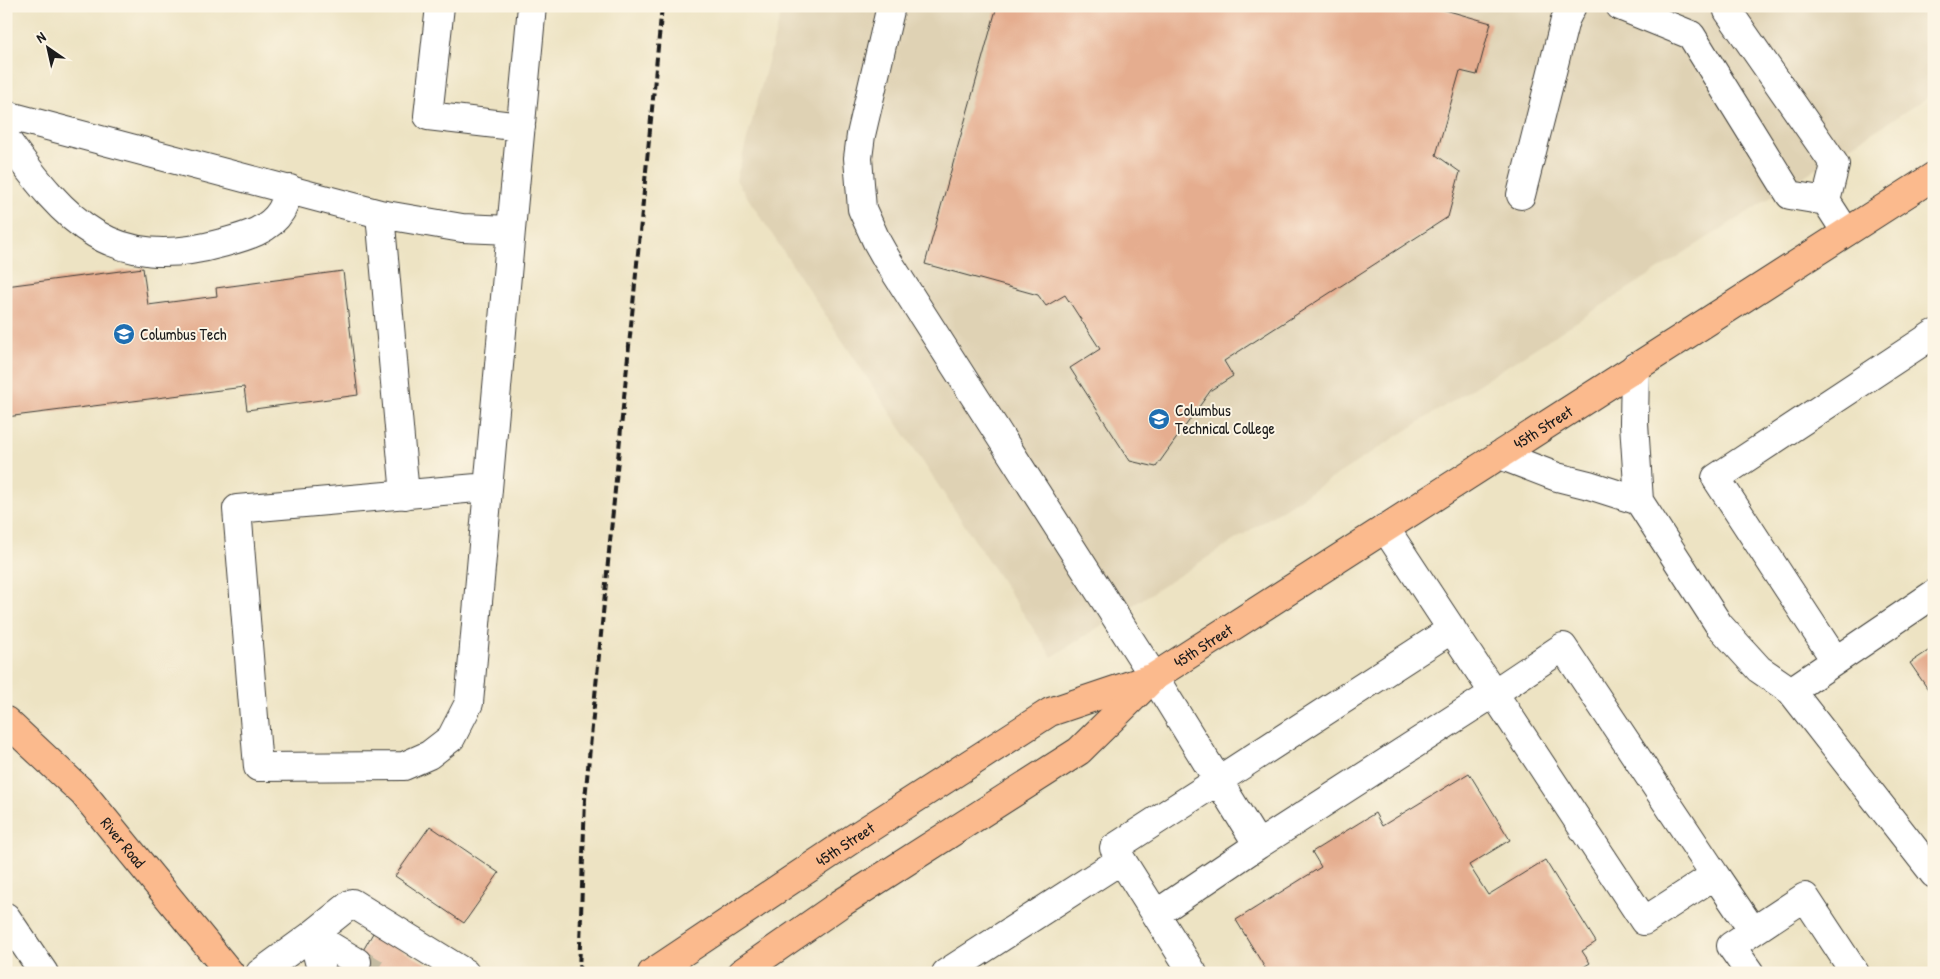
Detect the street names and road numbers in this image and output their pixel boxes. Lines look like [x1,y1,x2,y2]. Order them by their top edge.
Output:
street label: 45th Street [1509,400,1577,454]
street label: 45th Street [1169,618,1237,673]
street label: River Road [96,812,151,872]
street label: 45th Street [811,817,879,872]

